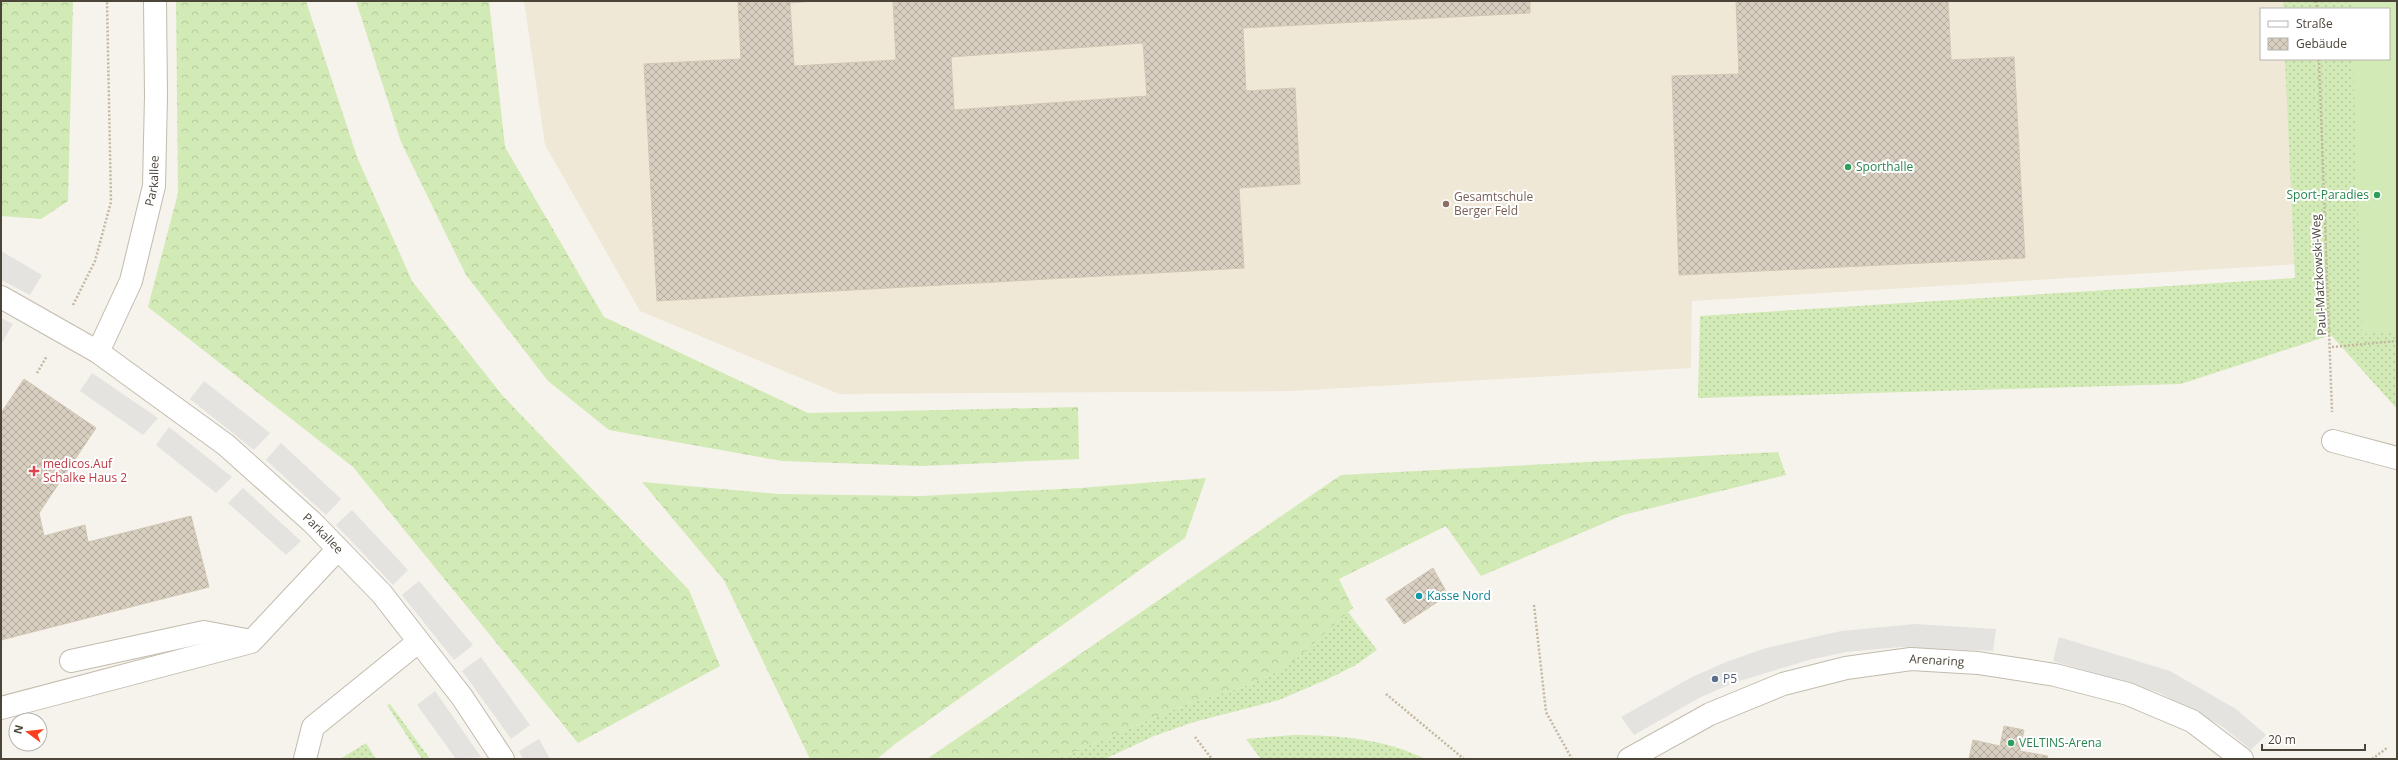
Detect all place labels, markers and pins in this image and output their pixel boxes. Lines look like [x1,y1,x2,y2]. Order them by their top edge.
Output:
place label: Sporthalle [1856,158,1913,175]
marker: Sporthalle [1843,162,1853,172]
place label: Sport-Paradies [2287,186,2369,203]
place label: Gesamtschule Berger Feld [1454,188,1533,219]
marker: Sport-Paradies [2372,190,2382,200]
marker: Gesamtschule Berger Feld [1441,199,1451,209]
place label: medicos.Auf Schalke Haus 2 [43,455,127,486]
marker: medicos.Auf Schalke Haus 2 [28,465,40,477]
place label: Kasse Nord [1427,587,1491,604]
marker: Kasse Nord [1414,591,1424,601]
place label: P5 [1723,670,1737,687]
marker: P5 [1710,674,1720,684]
place label: VELTINS-Arena [2019,734,2102,751]
marker: VELTINS-Arena [2006,738,2016,748]

